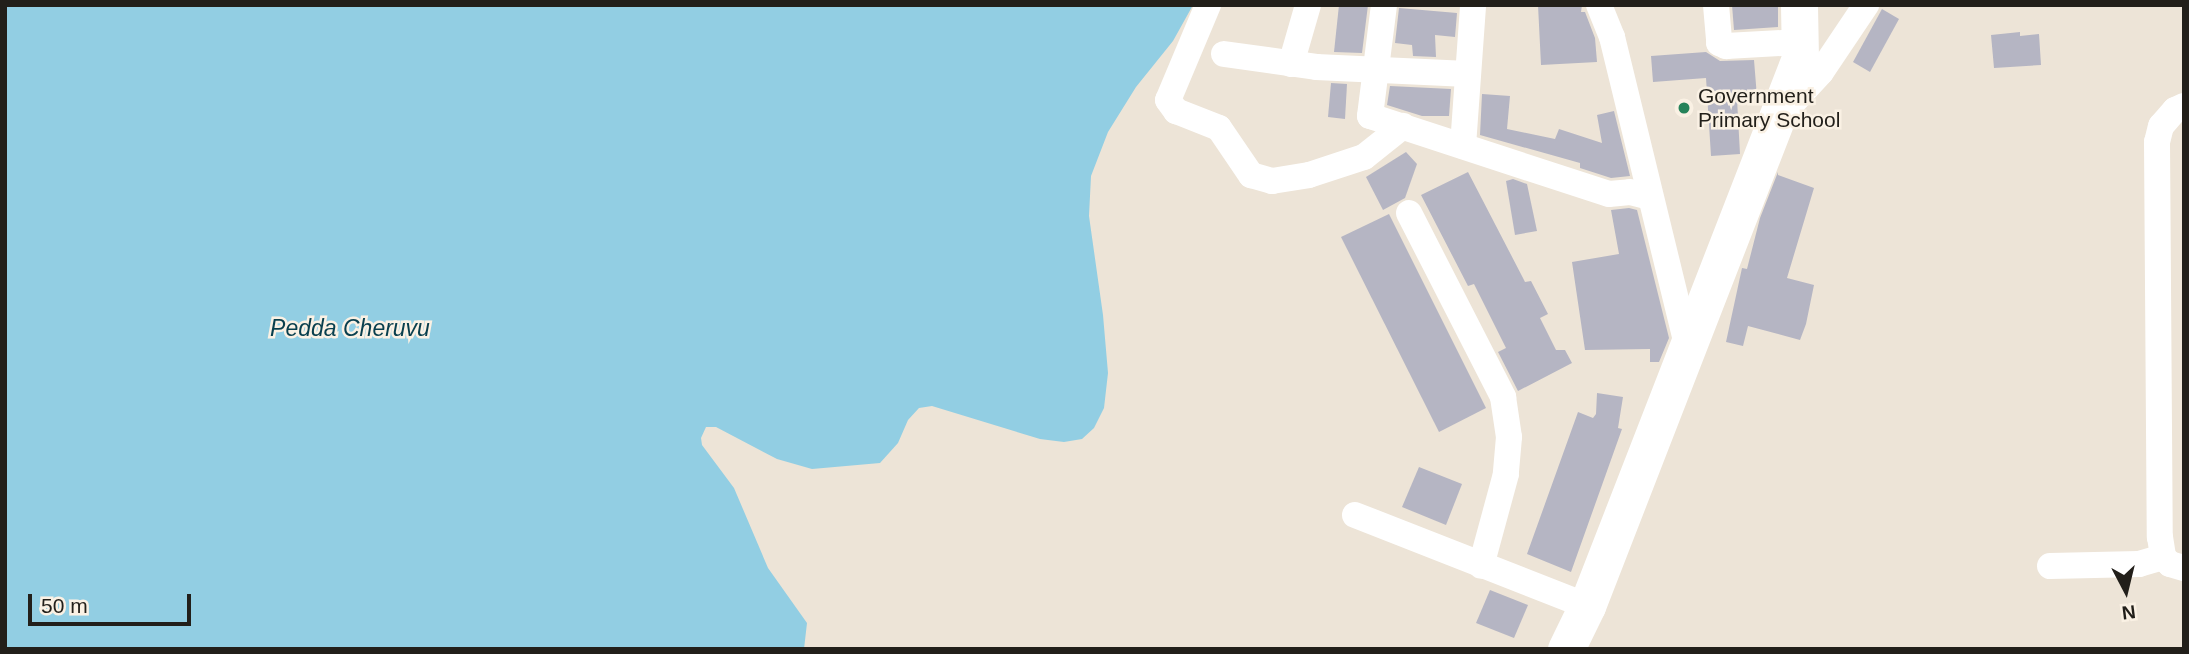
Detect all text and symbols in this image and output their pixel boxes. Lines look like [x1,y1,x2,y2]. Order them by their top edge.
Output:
place label: Government Primary School [1698,83,1840,133]
marker: Government Primary School [1676,100,1692,116]
water label: Pedda Cheruvu [270,314,430,342]
north arrow [2091,556,2161,626]
scale bar [32,580,194,624]
text: 50 m [41,594,88,617]
text: N [2121,601,2137,624]

